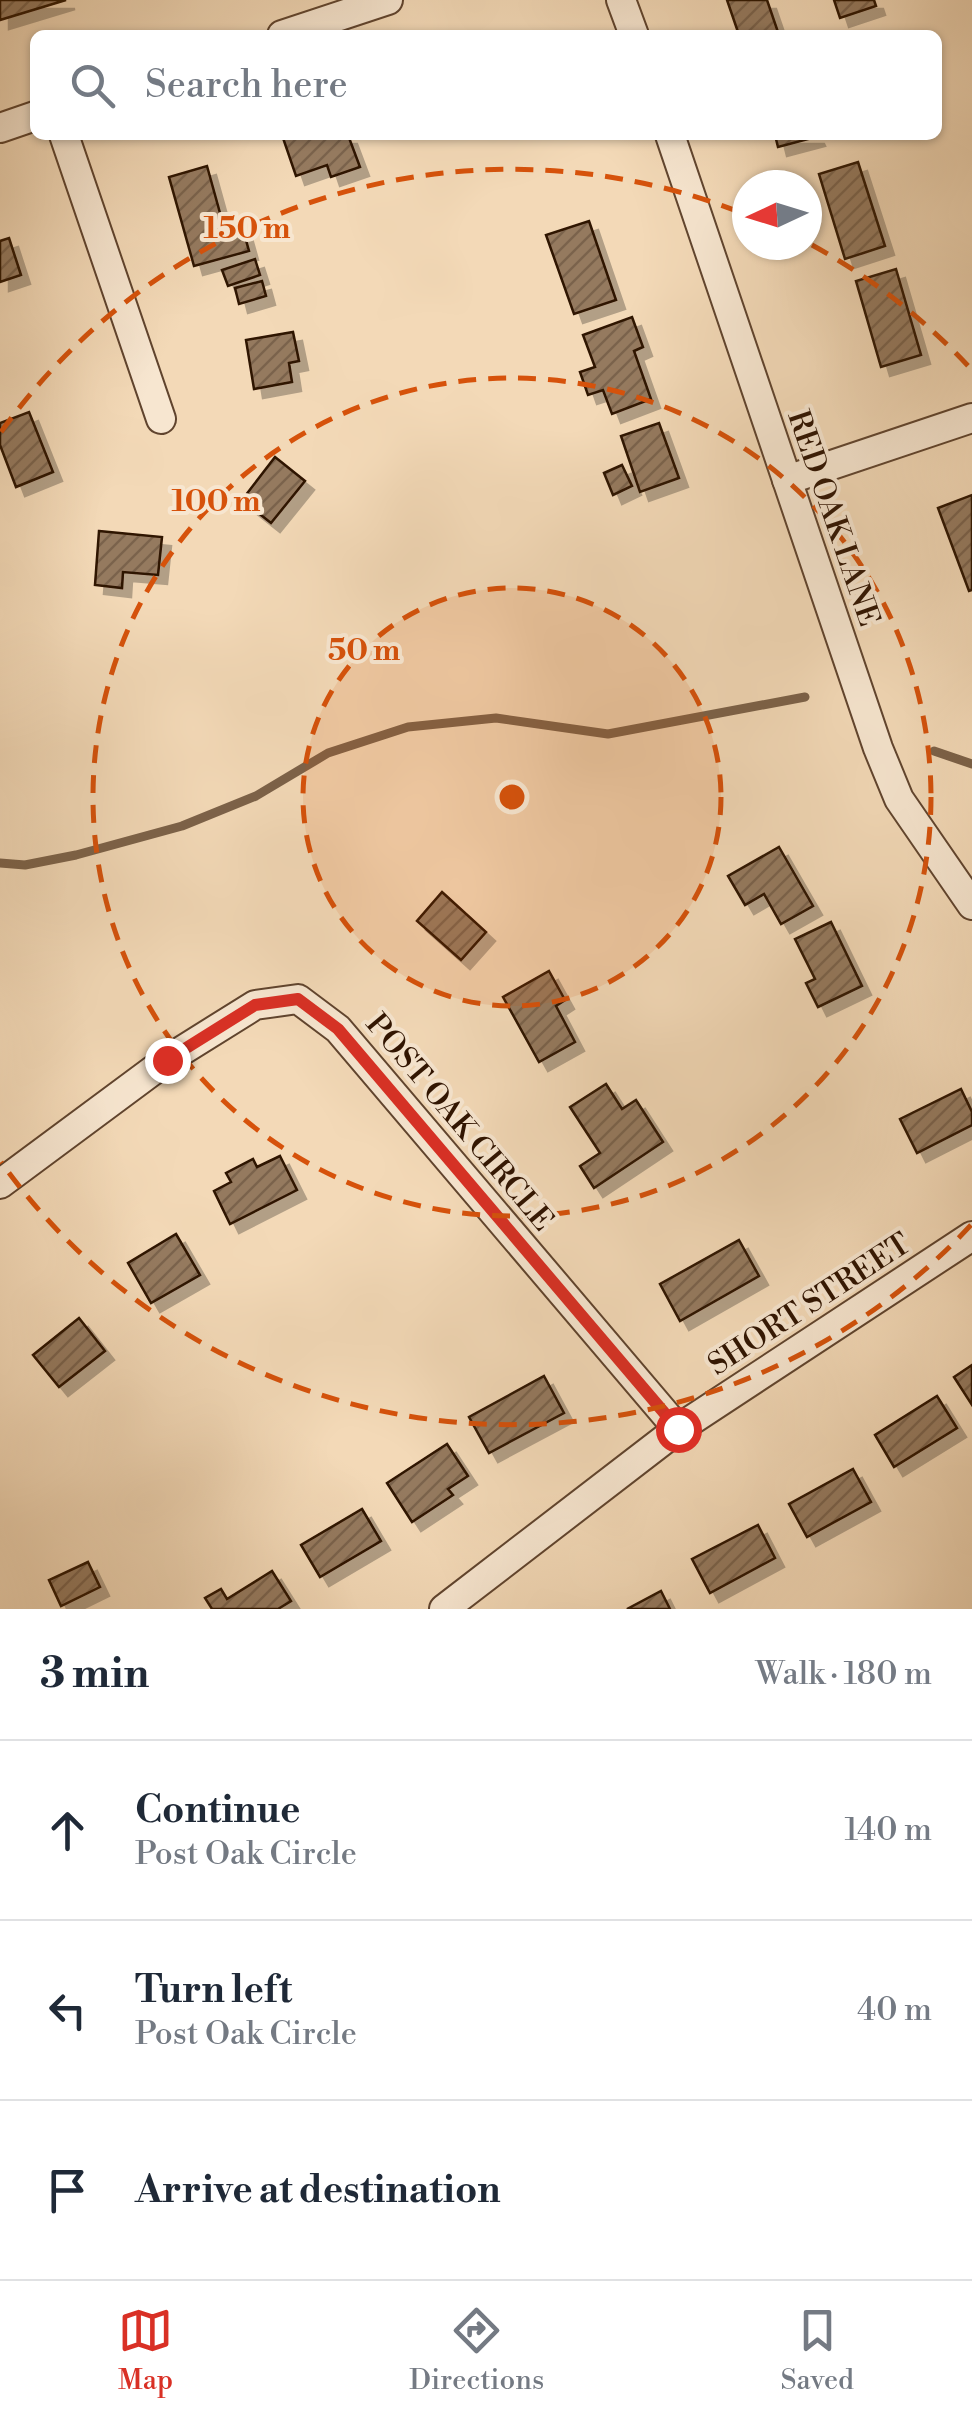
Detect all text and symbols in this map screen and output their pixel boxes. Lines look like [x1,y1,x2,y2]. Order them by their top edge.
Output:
search box [30,30,942,140]
icon: search [65,58,120,113]
text: Search here [145,62,348,109]
north arrow [732,170,822,260]
text: 150 m [204,210,290,248]
street label: RED OAK LANE [778,405,888,631]
text: 100 m [171,483,261,521]
text: 50 m [328,632,400,670]
centre of rings [494,779,530,815]
street label: POST OAK CIRCLE [357,1006,561,1239]
route end [145,1038,191,1084]
street label: SHORT STREET [701,1225,918,1384]
route start [656,1407,702,1453]
text: 3 min [40,1648,149,1701]
text: Walk · 180 m [756,1654,932,1694]
text: Continue [135,1787,300,1834]
icon: ahead [40,1803,95,1858]
text: 140 m [845,1810,932,1850]
text: Post Oak Circle [135,1834,357,1874]
text: Turn left [135,1967,292,2014]
icon: left [40,1983,95,2038]
text: 40 m [857,1990,932,2030]
text: Post Oak Circle [135,2014,357,2054]
icon: arrive [40,2163,95,2218]
text: Arrive at destination [135,2167,501,2214]
tab: Map [118,2303,173,2398]
tab: Directions [409,2303,544,2398]
tab: Saved [780,2303,854,2398]

